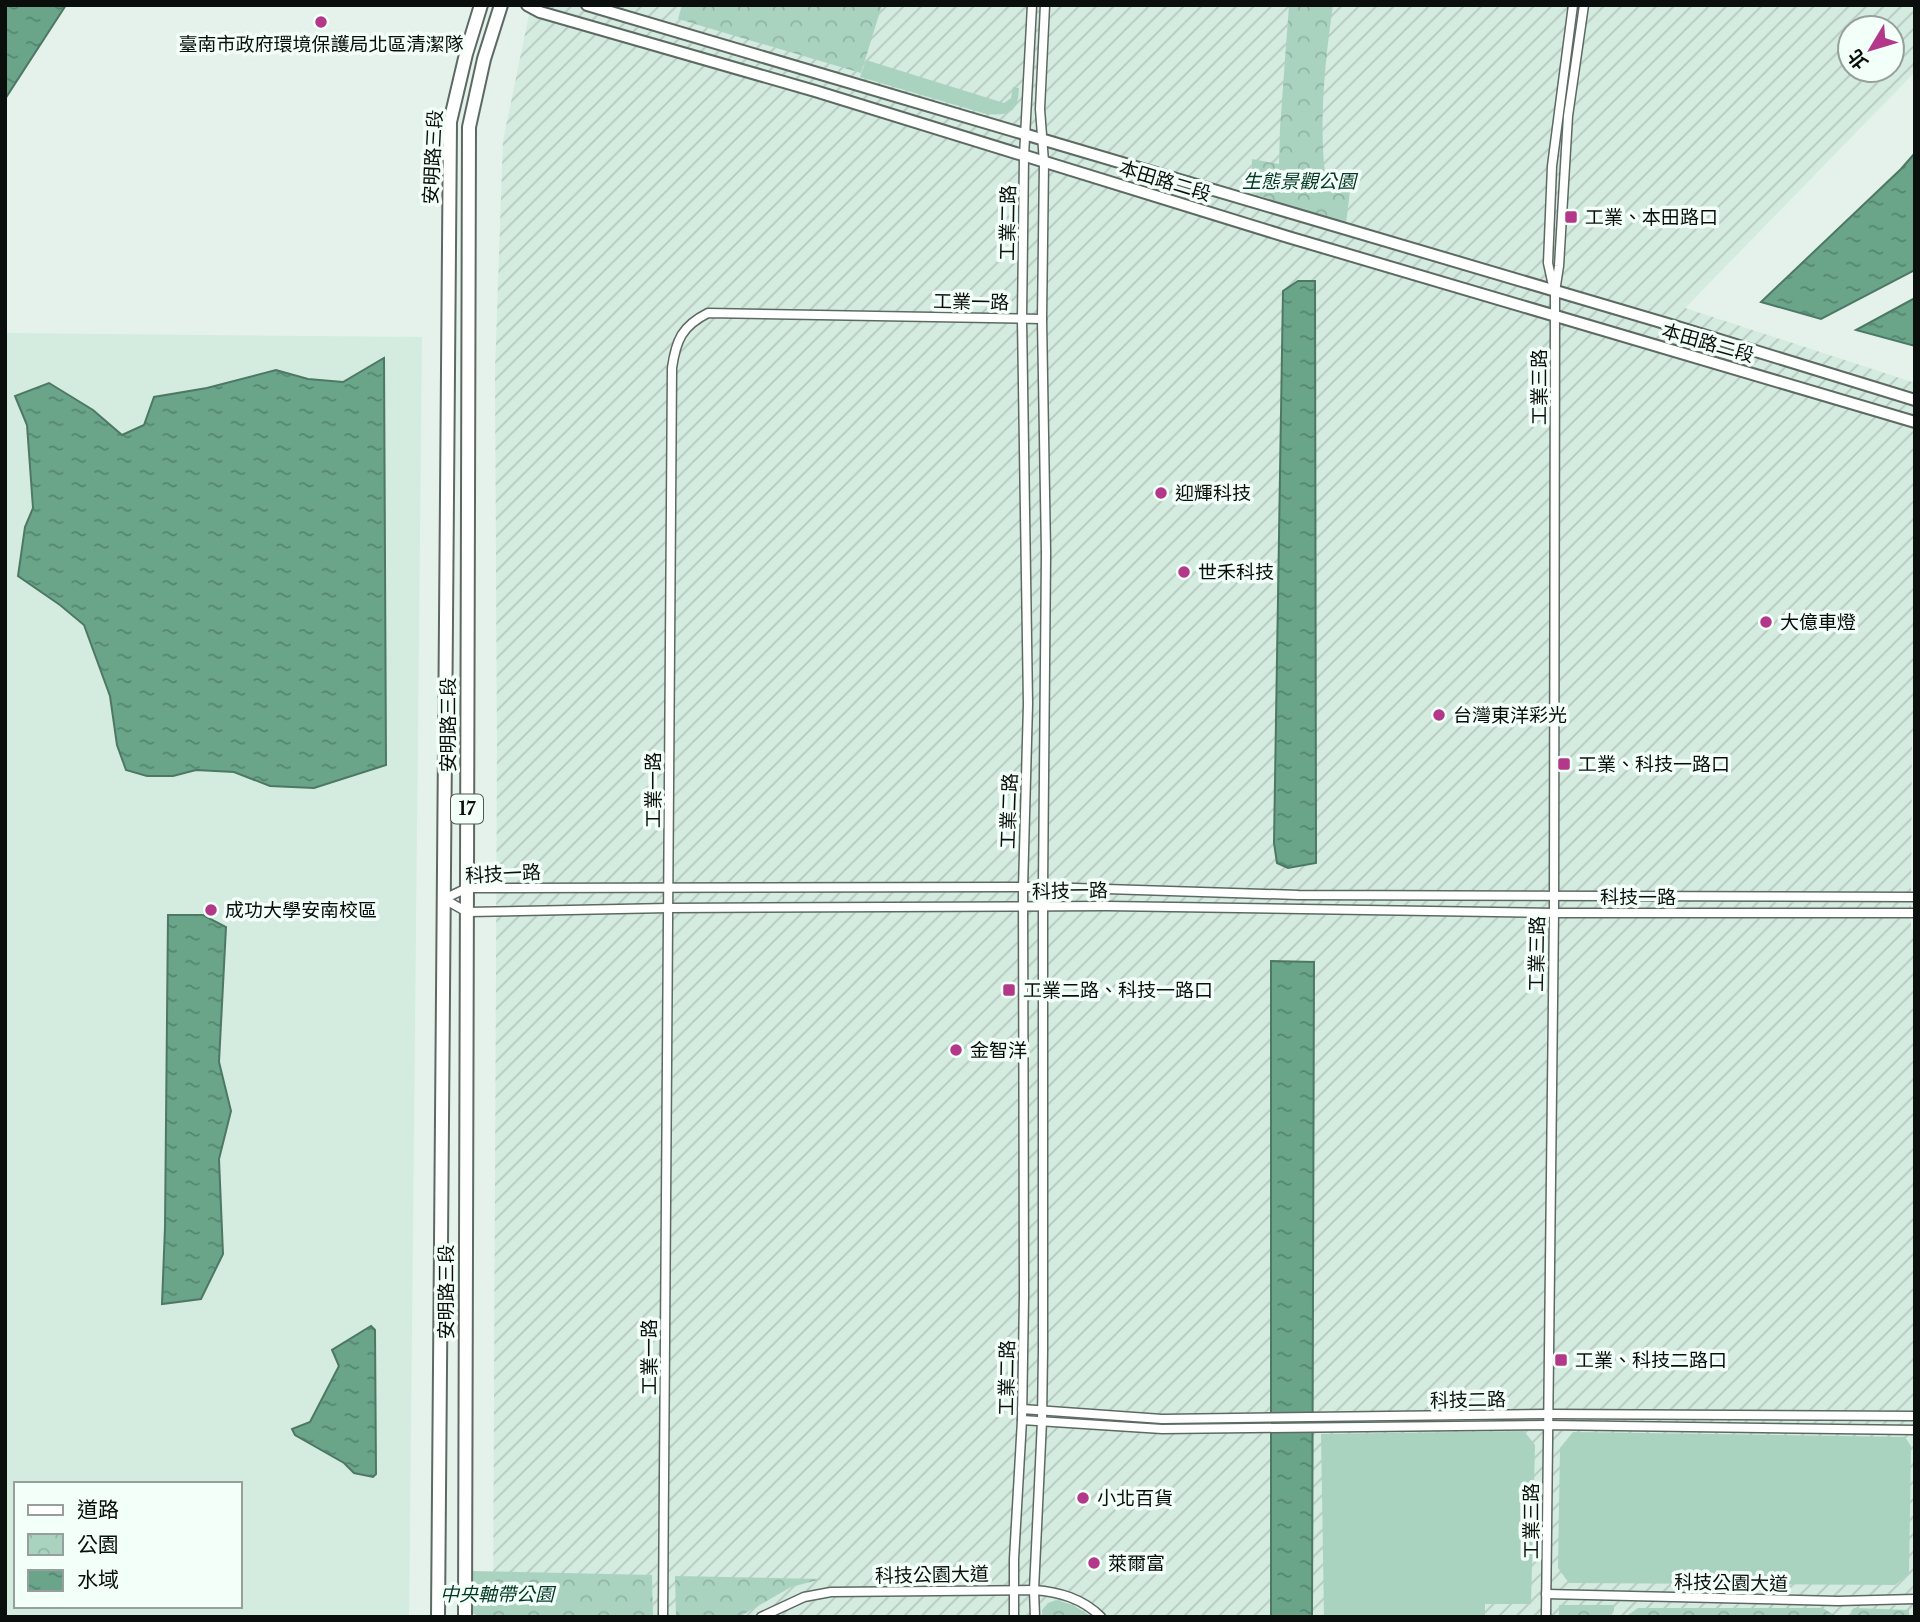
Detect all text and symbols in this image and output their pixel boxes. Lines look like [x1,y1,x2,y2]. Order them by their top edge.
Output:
marker: 臺南市政府環境保護局北區清潔隊 [313,14,329,30]
north arrow [1836,14,1906,84]
place label: 臺南市政府環境保護局北區清潔隊 [178,33,464,56]
text: 北 [1843,45,1873,74]
street label: 安明路三段 [419,109,447,205]
street label: 本田路二段 [1116,156,1214,206]
park label: 生態景觀公園 [1242,170,1359,193]
street label: 工業二路 [996,185,1020,261]
place label: 工業、本田路口 [1585,206,1718,229]
marker: 工業、本田路口 [1563,209,1579,225]
street label: 工業一路 [933,290,1009,314]
street label: 本田路二段 [1659,319,1757,367]
street label: 工業三路 [1528,349,1551,425]
place label: 迎輝科技 [1175,482,1251,505]
marker: 迎輝科技 [1153,485,1169,501]
place label: 世禾科技 [1198,561,1274,584]
marker: 世禾科技 [1176,564,1192,580]
place label: 大億車燈 [1780,611,1856,634]
marker: 大億車燈 [1758,614,1774,630]
street label: 安明路三段 [437,677,460,773]
place label: 台灣東洋彩光 [1453,704,1567,727]
marker: 台灣東洋彩光 [1431,707,1447,723]
street label: 工業一路 [642,752,665,828]
place label: 工業、科技一路口 [1578,753,1730,776]
marker: 工業、科技一路口 [1556,756,1572,772]
street label: 工業二路 [996,773,1022,849]
road number: 17 [451,794,483,824]
street label: 科技一路 [464,861,542,887]
street label: 科技一路 [1032,879,1108,903]
street label: 科技一路 [1600,886,1676,909]
place label: 成功大學安南校區 [225,899,377,922]
marker: 成功大學安南校區 [203,902,219,918]
street label: 工業三路 [1525,916,1549,992]
place label: 工業二路、科技一路口 [1023,979,1213,1002]
marker: 工業二路、科技一路口 [1001,982,1017,998]
place label: 金智洋 [970,1039,1027,1062]
marker: 金智洋 [948,1042,964,1058]
street label: 安明路三段 [435,1244,458,1340]
street label: 工業一路 [638,1319,661,1395]
street label: 工業二路 [995,1340,1019,1416]
place label: 工業、科技二路口 [1575,1349,1727,1372]
marker: 工業、科技二路口 [1553,1352,1569,1368]
street label: 科技二路 [1430,1388,1506,1412]
legend [14,1482,242,1608]
street label: 工業三路 [1520,1483,1543,1559]
place label: 小北百貨 [1097,1487,1173,1510]
marker: 小北百貨 [1075,1490,1091,1506]
text: 道路 [77,1497,119,1523]
text: 公園 [77,1532,119,1558]
place label: 萊爾富 [1108,1552,1165,1575]
marker: 萊爾富 [1086,1555,1102,1571]
street label: 科技公園大道 [875,1563,989,1587]
text: 水域 [77,1567,119,1593]
street label: 科技公園大道 [1674,1571,1788,1595]
park label: 中央軸帶公園 [440,1583,557,1606]

